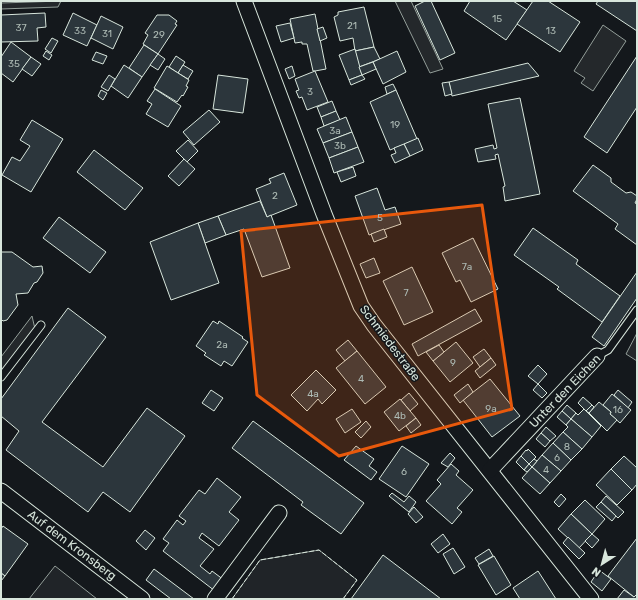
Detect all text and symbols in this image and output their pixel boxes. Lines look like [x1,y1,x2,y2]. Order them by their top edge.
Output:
house number: 15 [492,13,502,25]
house number: 21 [347,20,357,32]
house number: 37 [15,22,27,34]
house number: 33 [74,25,86,37]
house number: 13 [546,25,556,37]
house number: 31 [102,28,112,40]
house number: 29 [153,29,165,41]
house number: 35 [8,58,20,70]
house number: 3 [307,86,313,98]
house number: 19 [390,119,400,131]
house number: 3a [329,125,341,137]
house number: 3b [334,140,346,152]
house number: 2 [272,190,278,202]
house number: 5 [377,212,383,224]
house number: 7a [462,261,472,273]
house number: 7 [403,287,409,299]
street label: Schmiedestraße [357,302,423,384]
house number: 2a [216,339,228,351]
street label: Unter den Eichen [526,351,604,431]
house number: 9 [450,357,456,369]
house number: 4 [358,373,364,385]
house number: 4a [307,388,319,400]
house number: 9a [485,403,497,415]
house number: 16 [613,404,623,416]
house number: 4b [394,410,406,422]
house number: 8 [564,441,570,453]
house number: 6 [554,452,560,464]
house number: 4 [543,464,549,476]
house number: 6 [401,466,407,478]
street label: Auf dem Kronsberg [25,507,119,583]
north arrow [582,544,622,584]
text: N [589,564,603,579]

